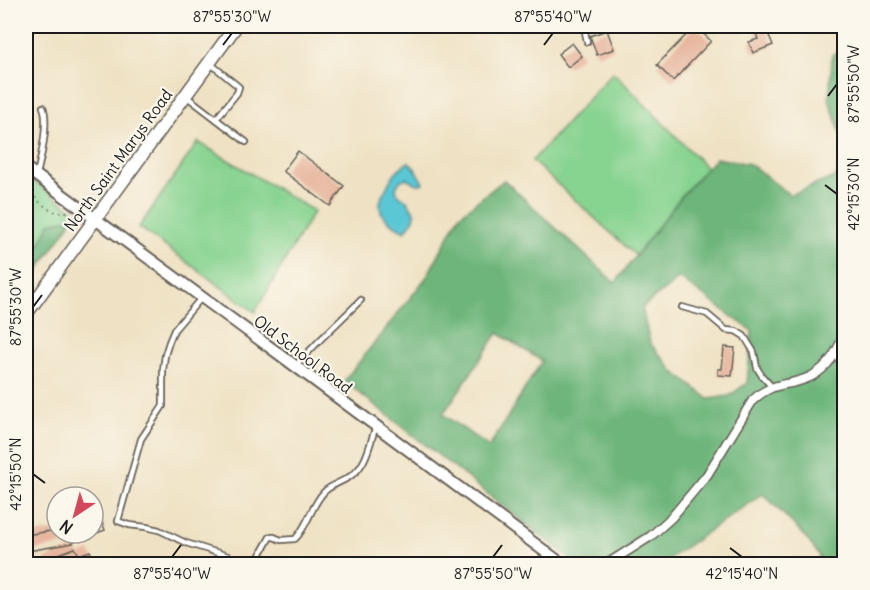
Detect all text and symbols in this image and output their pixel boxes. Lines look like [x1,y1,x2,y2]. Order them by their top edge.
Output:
text: 87°55'30"W [193,7,271,26]
text: 87°55'40"W [514,7,592,26]
text: 87°55'50"W [844,44,863,123]
street label: North Saint Marys Road [60,85,176,235]
text: 42°15'30"N [844,157,863,231]
text: 87°55'30"W [6,268,25,346]
street label: Old School Road [250,310,356,398]
text: 42°15'50"N [6,437,25,511]
north arrow [45,485,105,545]
text: N [56,516,77,538]
text: 87°55'40"W [133,564,211,583]
text: 87°55'50"W [454,564,533,583]
text: 42°15'40"N [706,564,778,583]

